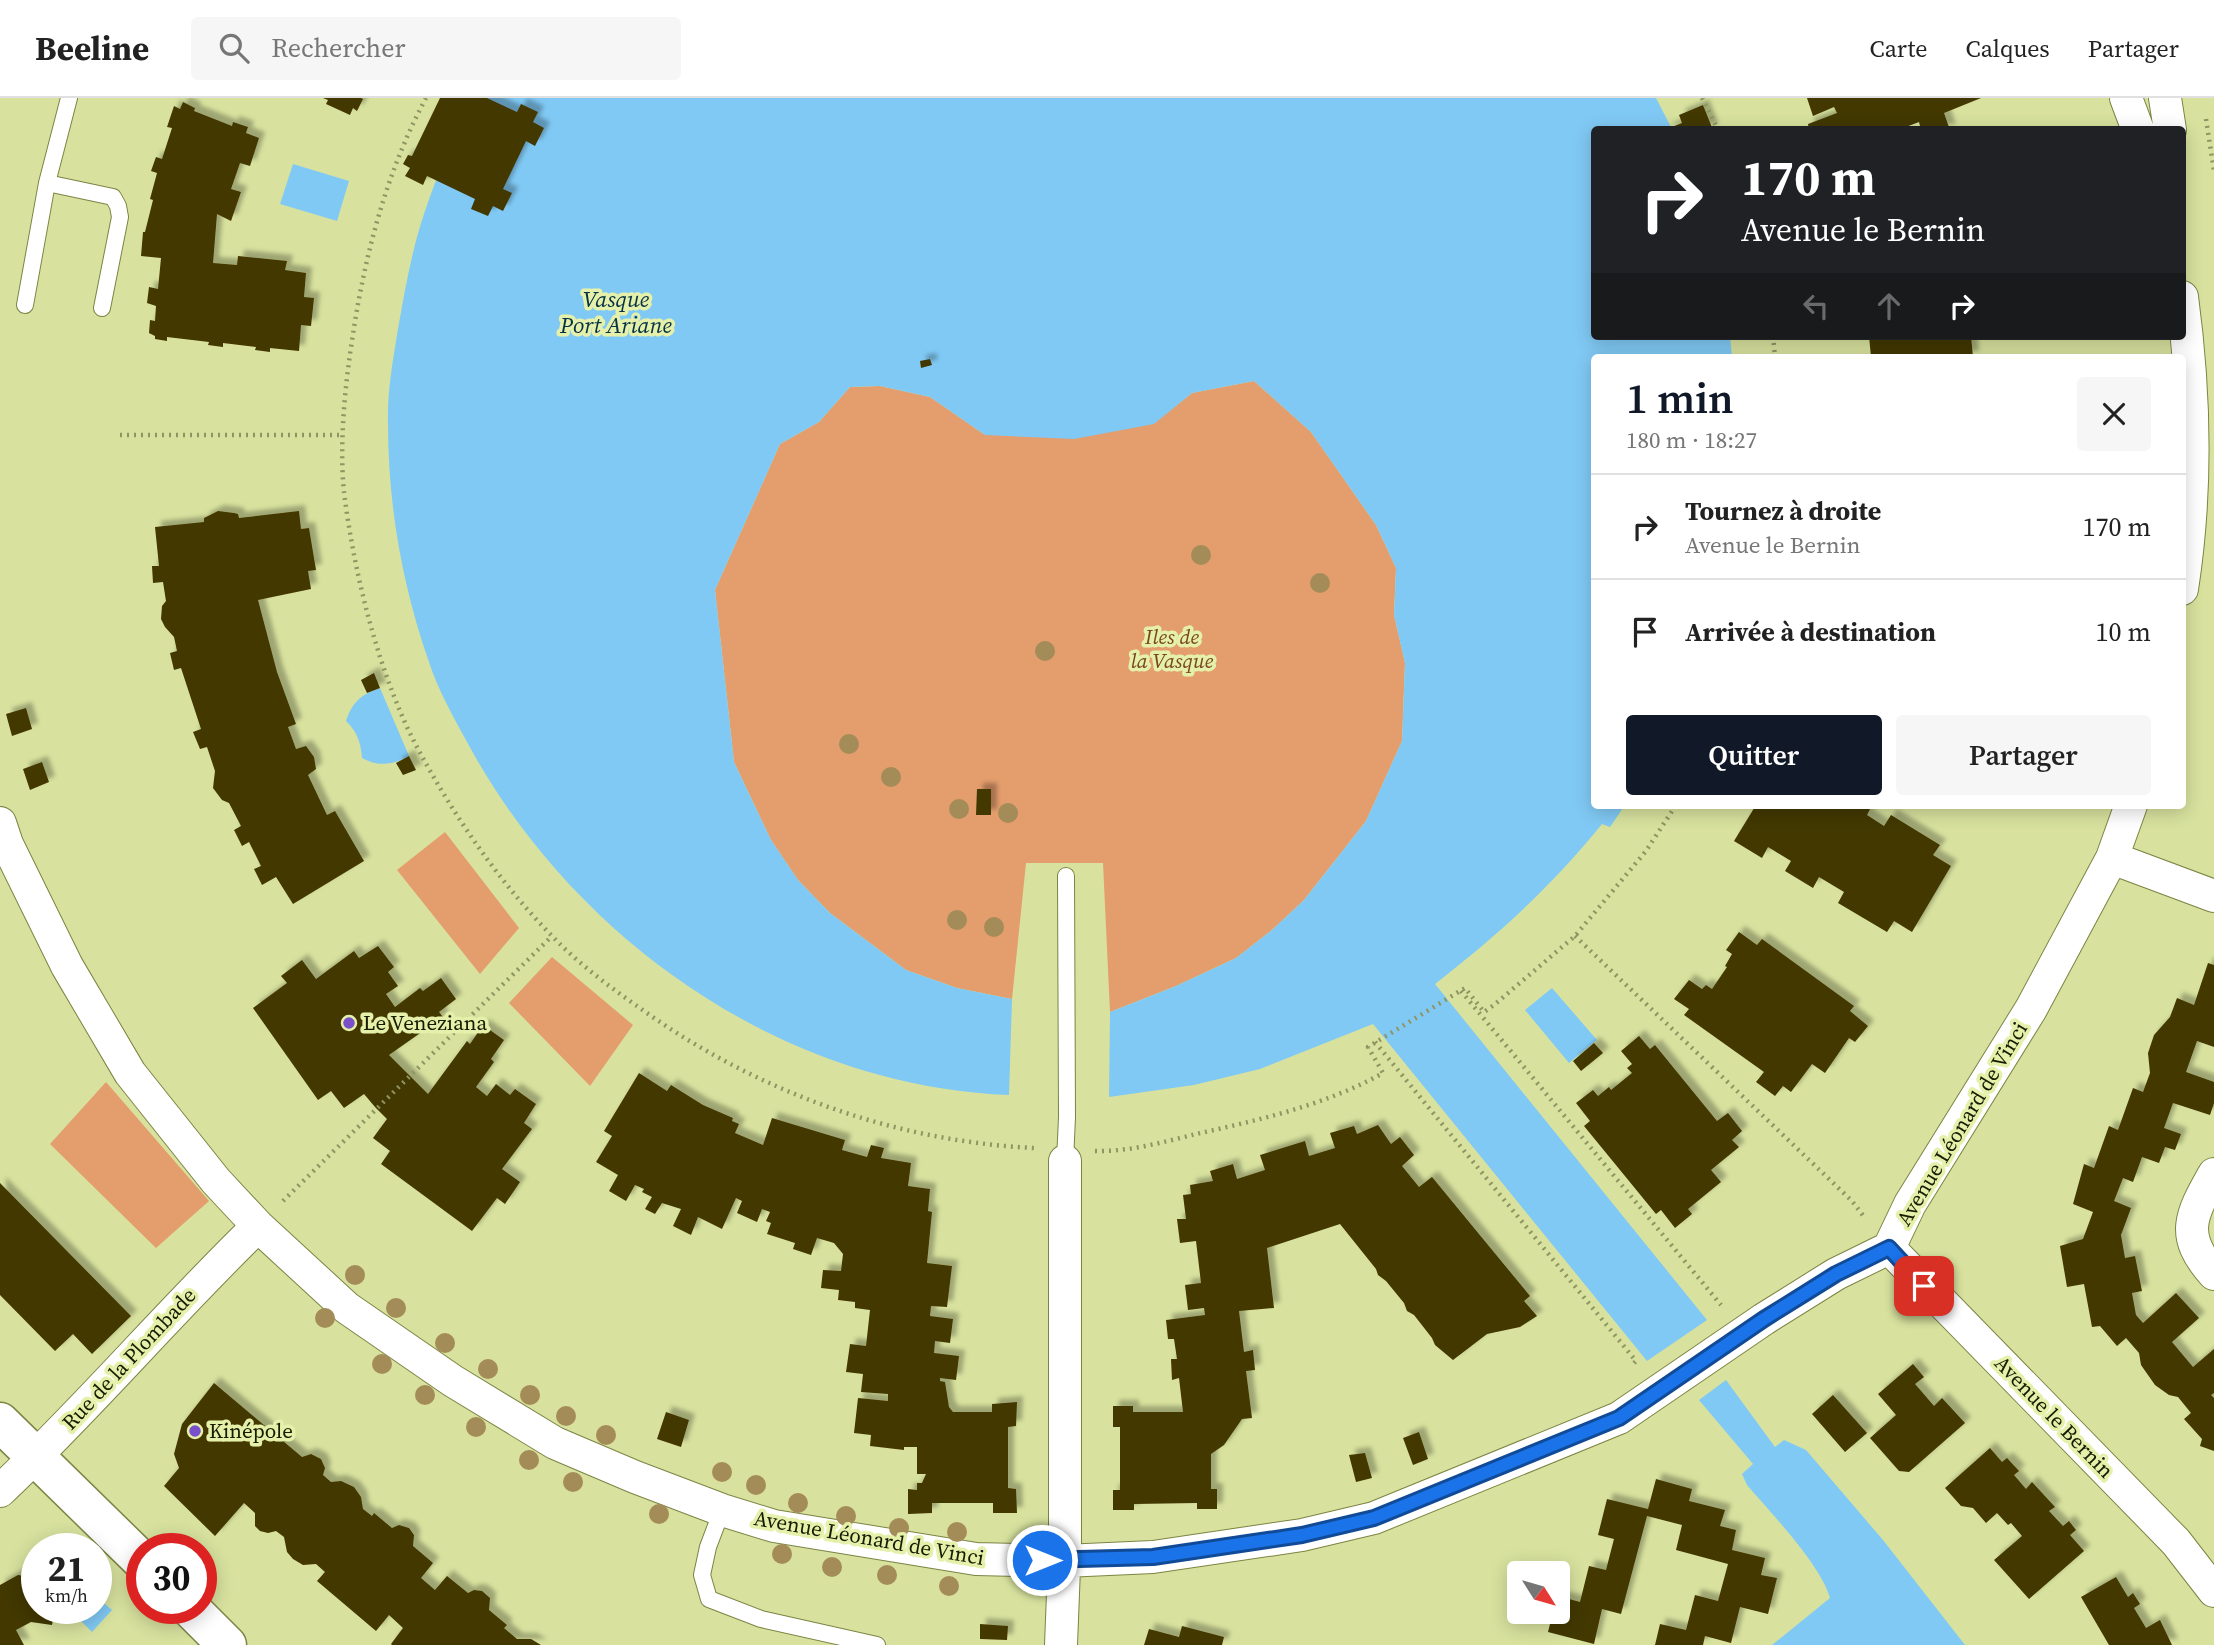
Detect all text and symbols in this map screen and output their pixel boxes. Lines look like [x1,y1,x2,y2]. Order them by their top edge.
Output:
search box [191,17,681,80]
text: Beeline [35,26,149,71]
icon: search [215,29,253,67]
text: Rechercher [271,30,405,66]
text: Carte [1870,32,1928,65]
text: Calques [1966,32,2050,65]
text: Partager [2088,32,2179,65]
text: 170 m [1741,144,1876,211]
icon: right [1626,154,1717,245]
text: Avenue le Bernin [1741,208,1985,252]
water label: Vasque Port Ariane [559,283,673,341]
icon: left [1797,287,1835,325]
icon: ahead [1870,287,1908,325]
icon: right [1943,287,1981,325]
text: 1 min [1626,369,1734,427]
button: close [2077,377,2151,451]
text: 180 m · 18:27 [1626,424,1757,456]
text: Tournez à droite [1685,493,1881,529]
icon: right [1626,508,1664,546]
text: 170 m [2083,509,2151,545]
text: Avenue le Bernin [1685,529,1860,561]
icon: arrive [1626,613,1664,651]
text: Arrivée à destination [1685,614,1936,650]
text: 10 m [2096,614,2151,650]
park label: Iles de la Vasque [1131,622,1214,675]
button: Quitter [1626,715,1882,795]
button: Partager [1896,715,2151,795]
place label: Le Veneziana [363,1008,487,1037]
marker: Le Veneziana [341,1015,357,1031]
street label: Avenue Léonard de Vinci [1889,1016,2034,1231]
pin [1894,1256,1954,1316]
icon: arrive [1905,1267,1943,1305]
street label: Rue de la Plombade [55,1281,202,1436]
street label: Avenue le Bernin [1988,1349,2121,1485]
place label: Kinépole [209,1416,293,1445]
marker: Kinépole [187,1423,203,1439]
street label: Avenue Léonard de Vinci [752,1503,986,1572]
position arrow [1005,1523,1079,1597]
speed limit sign: 30 [126,1533,217,1624]
text: 21 [48,1545,85,1593]
north arrow [1507,1561,1570,1624]
map controls [1507,1561,1570,1624]
text: km/h [45,1583,88,1608]

